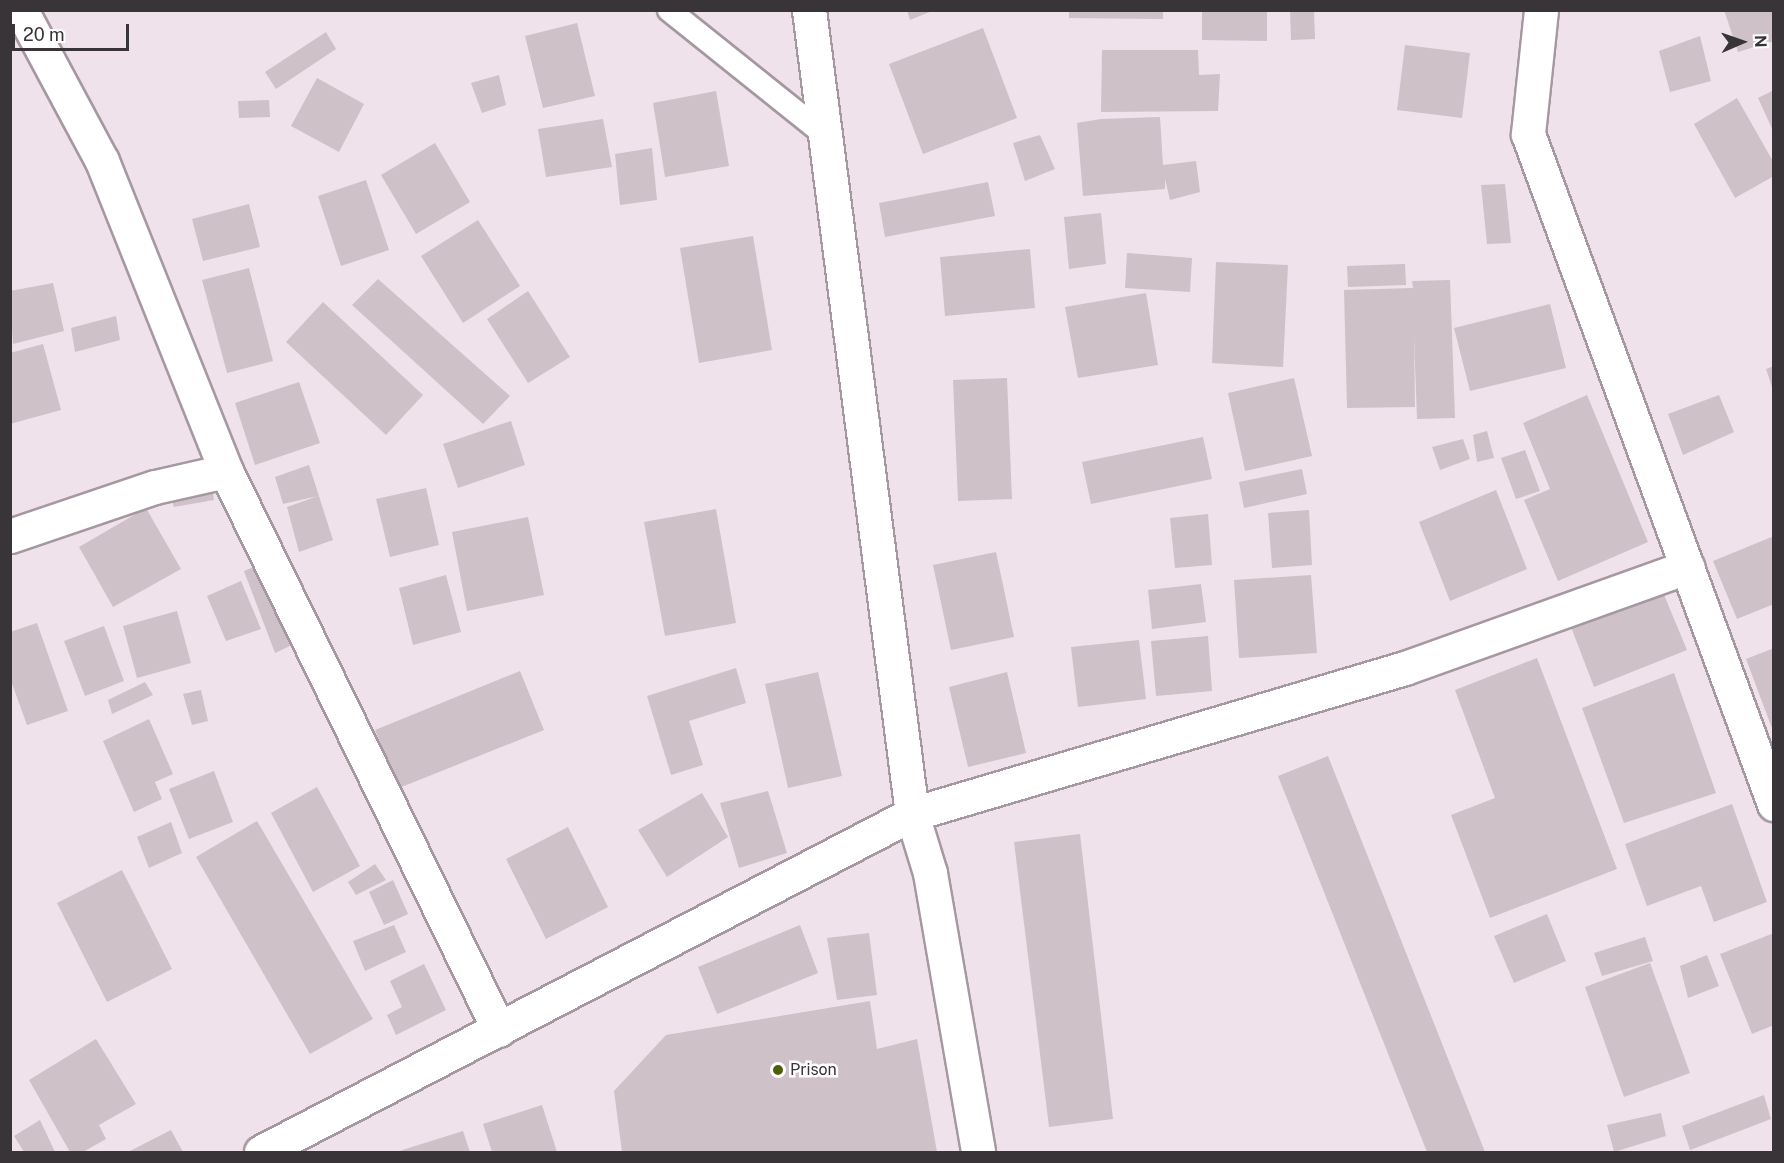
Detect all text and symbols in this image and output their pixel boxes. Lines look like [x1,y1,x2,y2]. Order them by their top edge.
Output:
scale bar [15,12,132,50]
north arrow [1712,12,1772,72]
text: 20 m [23,24,65,45]
text: N [1751,35,1770,48]
place label: Prison [790,1060,837,1080]
marker: Prison [771,1063,785,1077]

